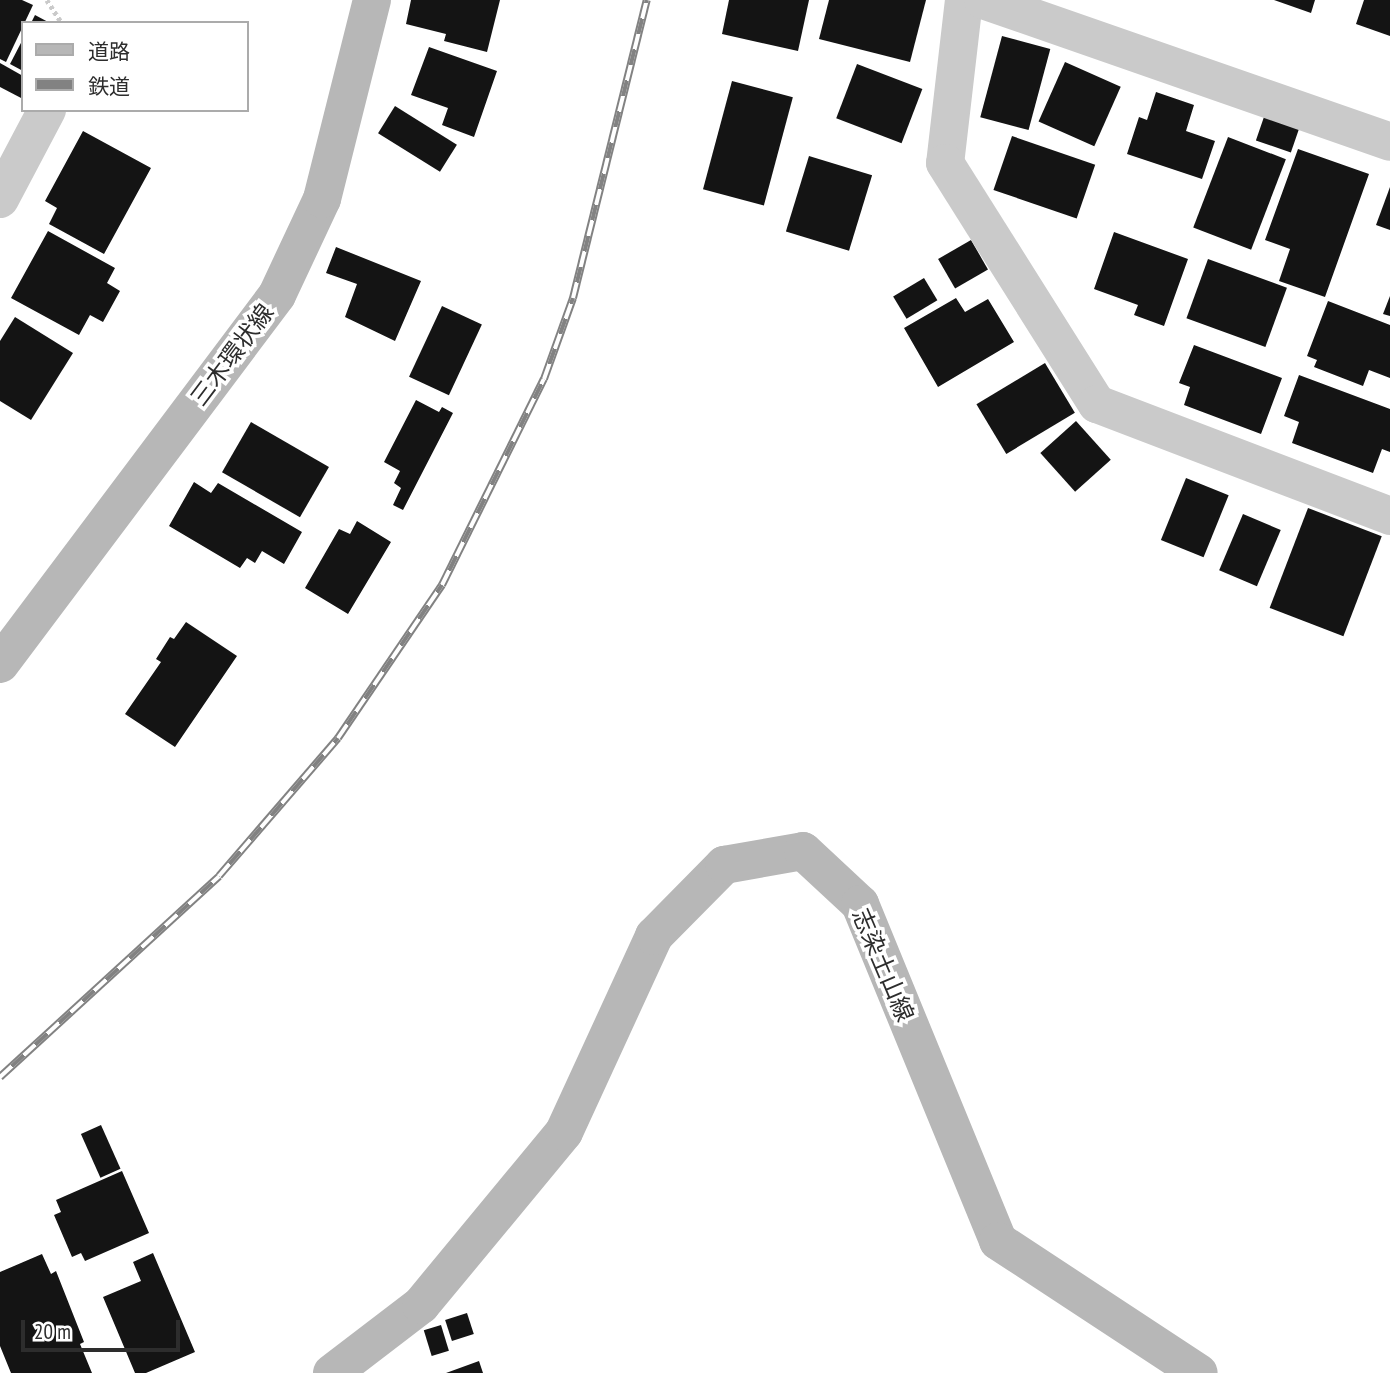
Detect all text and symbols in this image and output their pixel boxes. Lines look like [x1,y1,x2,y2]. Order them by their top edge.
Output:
legend [21,21,248,112]
text: 道路 [88,38,130,65]
text: 鉄道 [88,73,130,100]
street label: 三木環状線 [184,298,280,412]
street label: 志染土山線 [846,904,920,1026]
scale bar [24,1306,184,1350]
text: 20 m [34,1318,71,1345]

